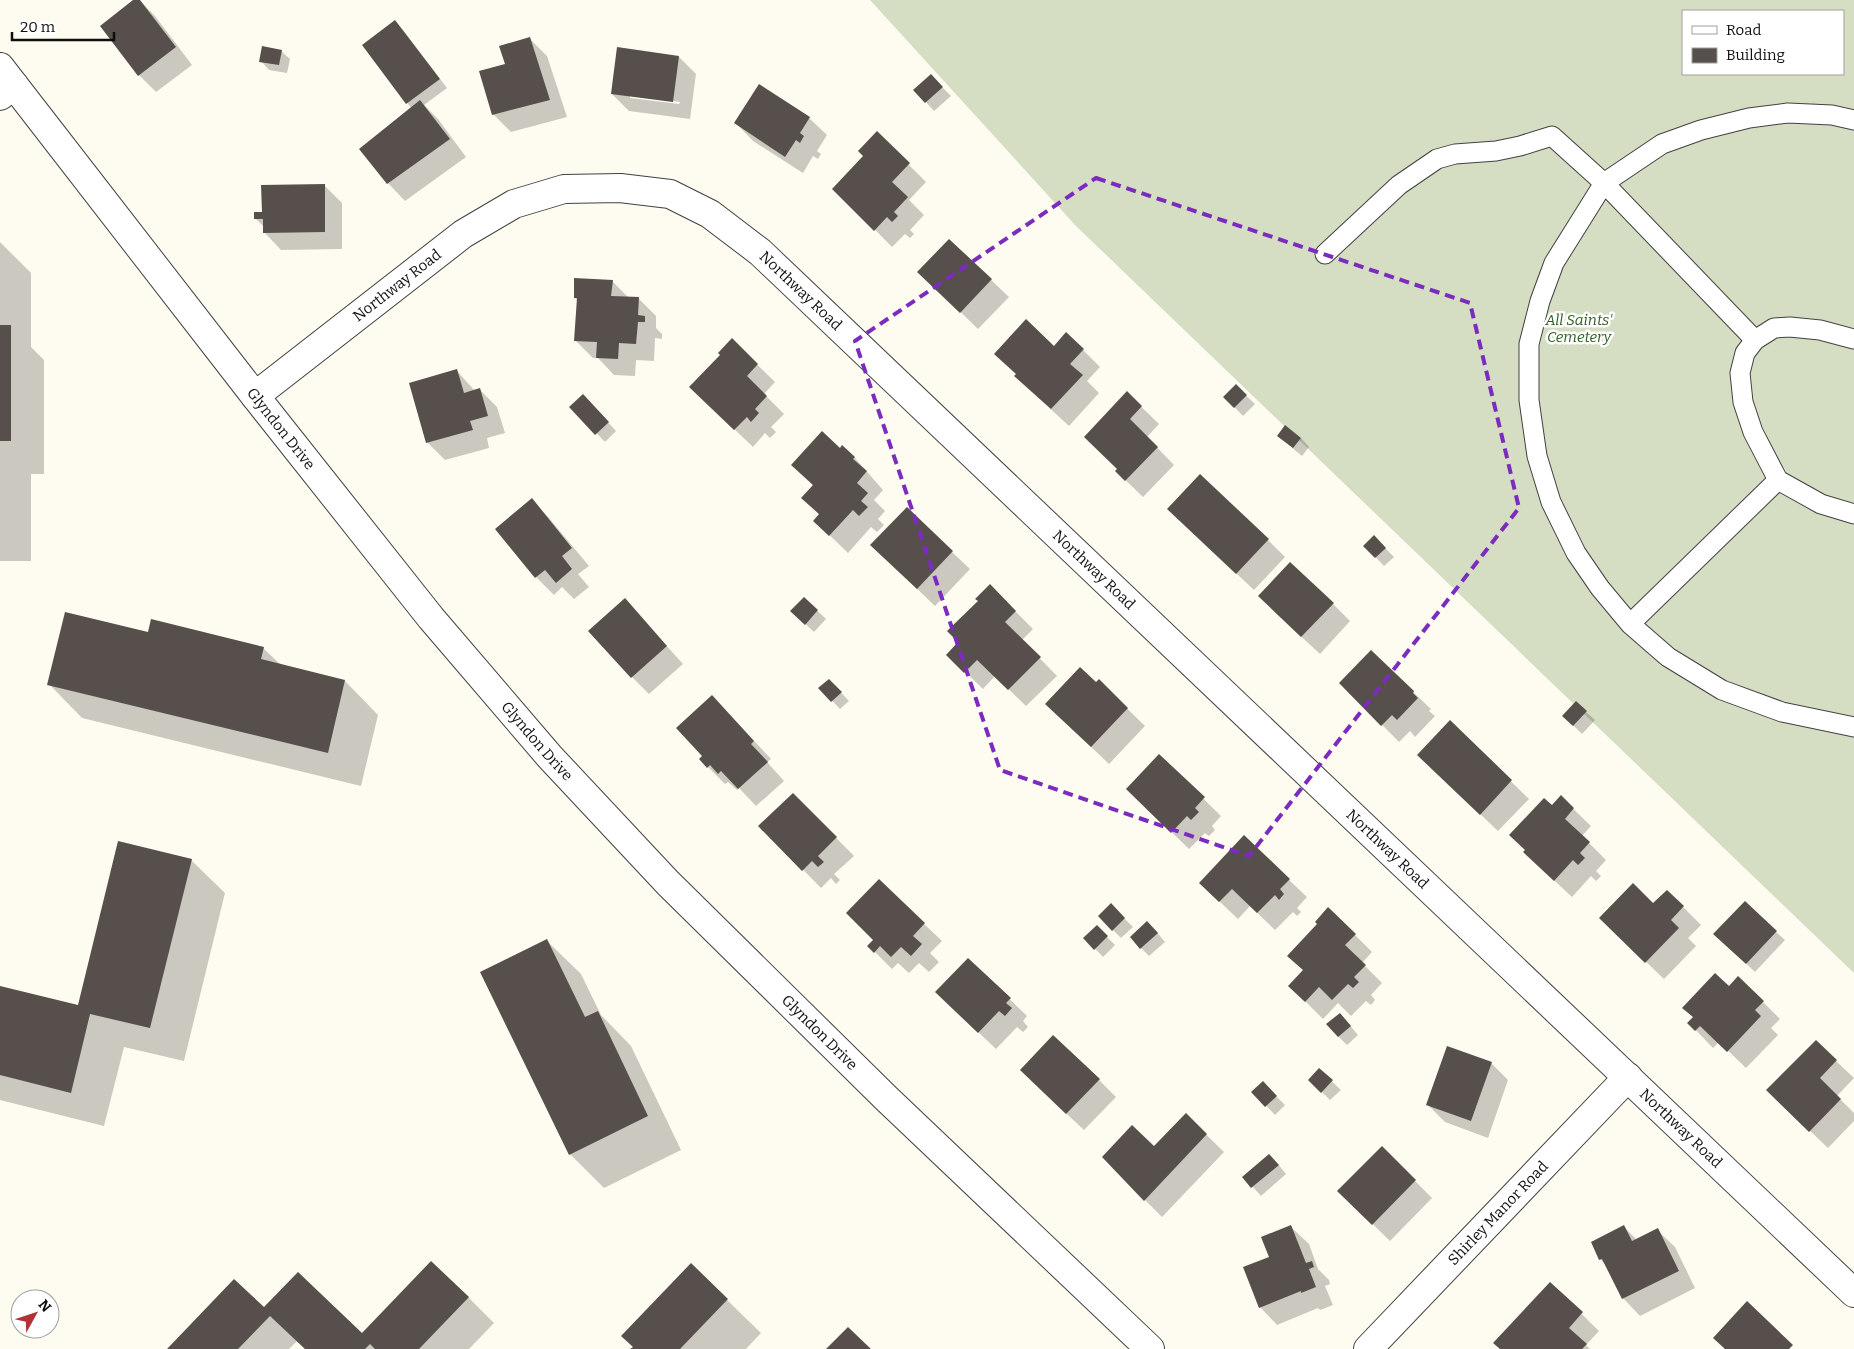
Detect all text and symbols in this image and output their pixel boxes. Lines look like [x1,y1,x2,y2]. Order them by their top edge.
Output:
scale bar [12,10,115,42]
legend [1682,10,1844,75]
text: 20 m [20,18,56,36]
text: Road [1726,21,1761,39]
text: Building [1726,46,1785,64]
street label: Northway Road [349,245,445,325]
street label: Northway Road [756,247,846,334]
park label: All Saints' Cemetery [1544,311,1613,346]
street label: Glyndon Drive [243,384,319,473]
street label: Northway Road [1049,526,1139,613]
street label: Glyndon Drive [497,698,577,784]
street label: Northway Road [1343,806,1432,892]
street label: Glyndon Drive [778,991,861,1074]
street label: Northway Road [1636,1085,1726,1172]
street label: Shirley Manor Road [1444,1157,1552,1269]
north arrow [10,1289,60,1339]
text: N [35,1296,55,1316]

